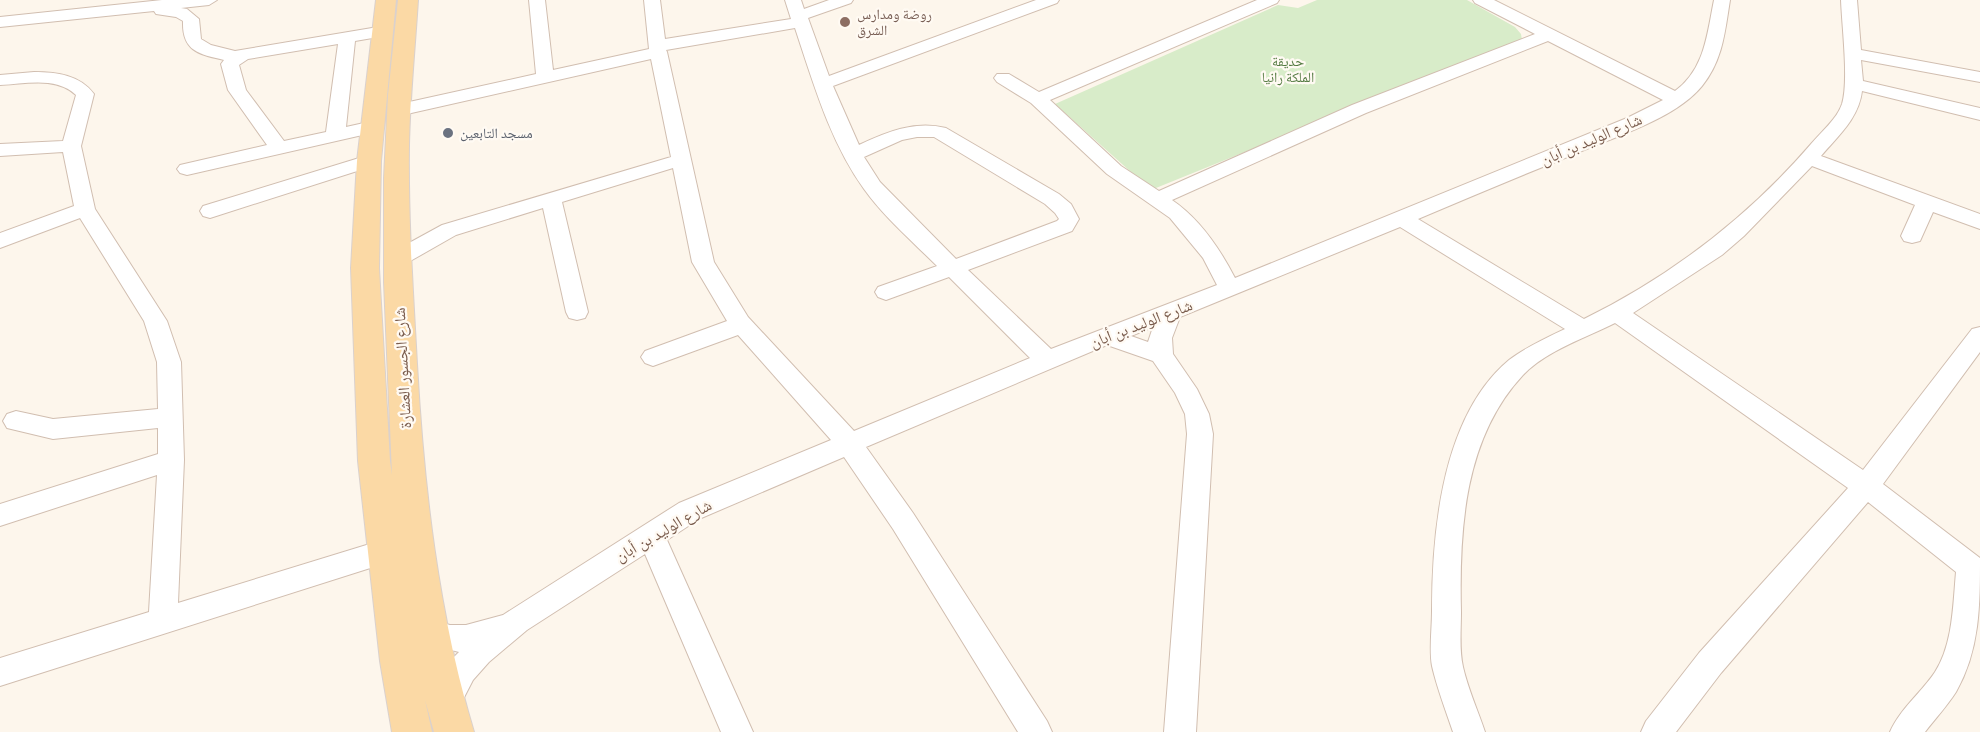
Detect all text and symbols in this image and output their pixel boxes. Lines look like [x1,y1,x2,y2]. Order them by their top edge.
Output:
place label: روضة ومدارس الشرق [857,6,932,39]
marker: روضة ومدارس الشرق [838,15,852,29]
park label: حديقة الملكة رانيا [1262,53,1314,86]
street label: شارع الوليد بن أبان [1538,110,1645,170]
place label: مسجد التابعين [460,125,533,142]
marker: مسجد التابعين [441,126,455,140]
street label: شارع الوليد بن أبان [1087,295,1195,353]
street label: شارع الجسور العشارة [390,307,416,429]
street label: شارع الوليد بن أبان [612,495,715,567]

